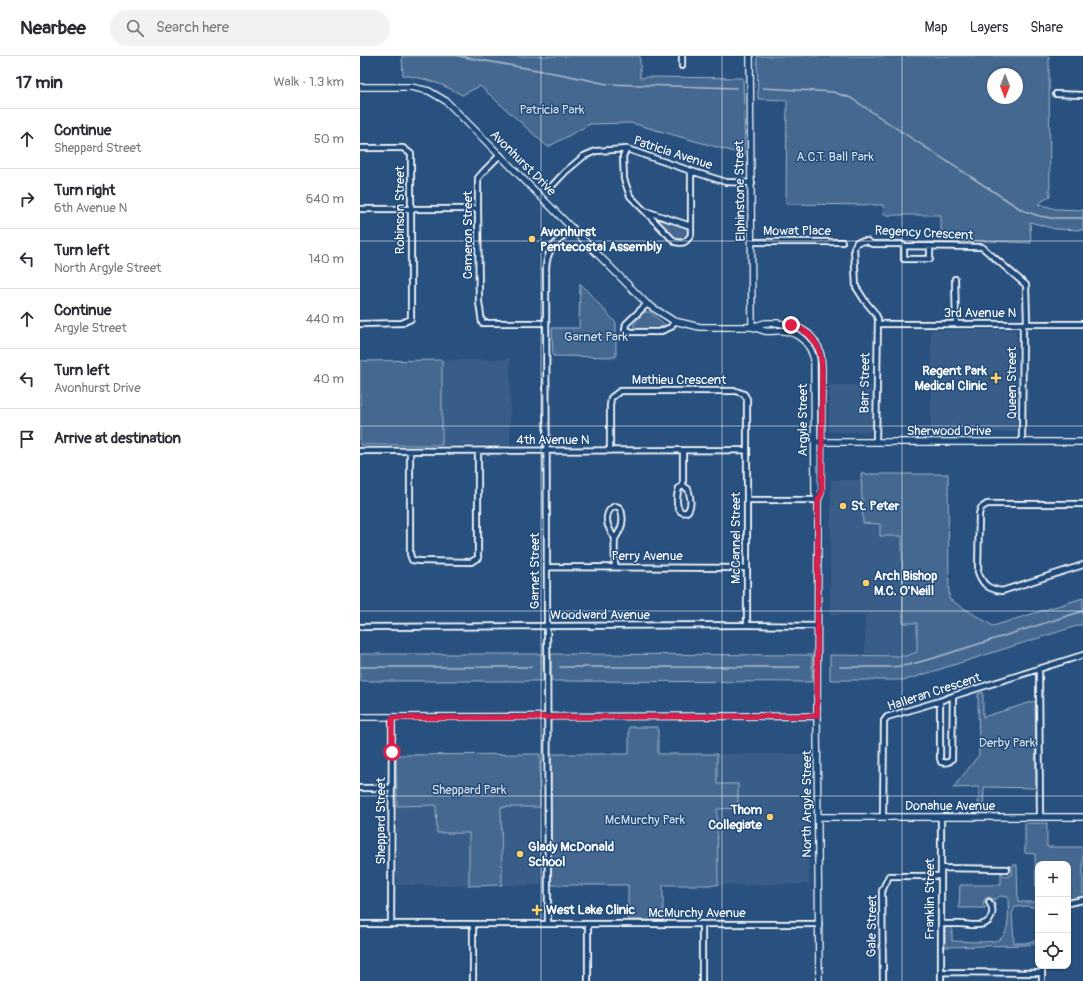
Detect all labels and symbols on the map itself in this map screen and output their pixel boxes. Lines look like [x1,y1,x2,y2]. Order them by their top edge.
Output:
north arrow [987,68,1023,104]
park label: Patricia Park [519,102,585,118]
street label: Avonhurst Drive [487,127,560,200]
street label: Patricia Avenue [631,133,715,173]
street label: Elphinstone Street [731,139,749,242]
park label: A.C.T. Ball Park [796,149,874,165]
street label: Robinson Street [392,165,408,254]
street label: Cameron Street [460,190,476,279]
street label: Regency Crescent [874,222,975,244]
street label: Mowat Place [763,223,832,239]
place label: Avonhurst Pentecostal Assembly [540,224,662,255]
marker: Avonhurst Pentecostal Assembly [527,234,537,244]
street label: 3rd Avenue N [944,305,1016,321]
route end [782,316,800,334]
park label: Garnet Park [564,329,629,345]
street label: Queen Street [1004,346,1020,419]
street label: Barr Street [856,352,874,414]
place label: Regent Park Medical Clinic [914,363,988,394]
street label: Mathieu Crescent [632,372,727,388]
marker: Regent Park Medical Clinic [990,372,1002,384]
street label: Argyle Street [795,383,811,456]
street label: Sherwood Drive [907,423,992,439]
street label: 4th Avenue N [516,432,590,448]
street label: McCannel Street [728,491,744,584]
place label: St. Peter [851,498,900,514]
marker: St. Peter [838,501,848,511]
street label: Garnet Street [527,532,543,609]
street label: Perry Avenue [611,548,683,564]
place label: Arch Bishop M.C. O'Neill [874,568,937,599]
marker: Arch Bishop M.C. O'Neill [861,578,871,588]
street label: Woodward Avenue [550,607,650,623]
street label: Halleran Crescent [885,669,983,715]
park label: Derby Park [979,735,1036,751]
route start [383,743,401,761]
street label: North Argyle Street [799,750,815,858]
street label: Sheppard Street [373,777,389,865]
park label: Sheppard Park [432,782,507,798]
street label: Donahue Avenue [905,798,996,814]
place label: Thom Collegiate [708,802,763,833]
park label: McMurchy Park [605,812,686,828]
marker: Thom Collegiate [765,812,775,822]
place label: Glady McDonald School [528,839,614,870]
marker: Glady McDonald School [515,849,525,859]
street label: Franklin Street [922,857,938,940]
street label: Gale Street [863,894,881,957]
place label: West Lake Clinic [546,902,635,918]
marker: West Lake Clinic [531,904,543,916]
street label: McMurchy Avenue [648,905,746,921]

